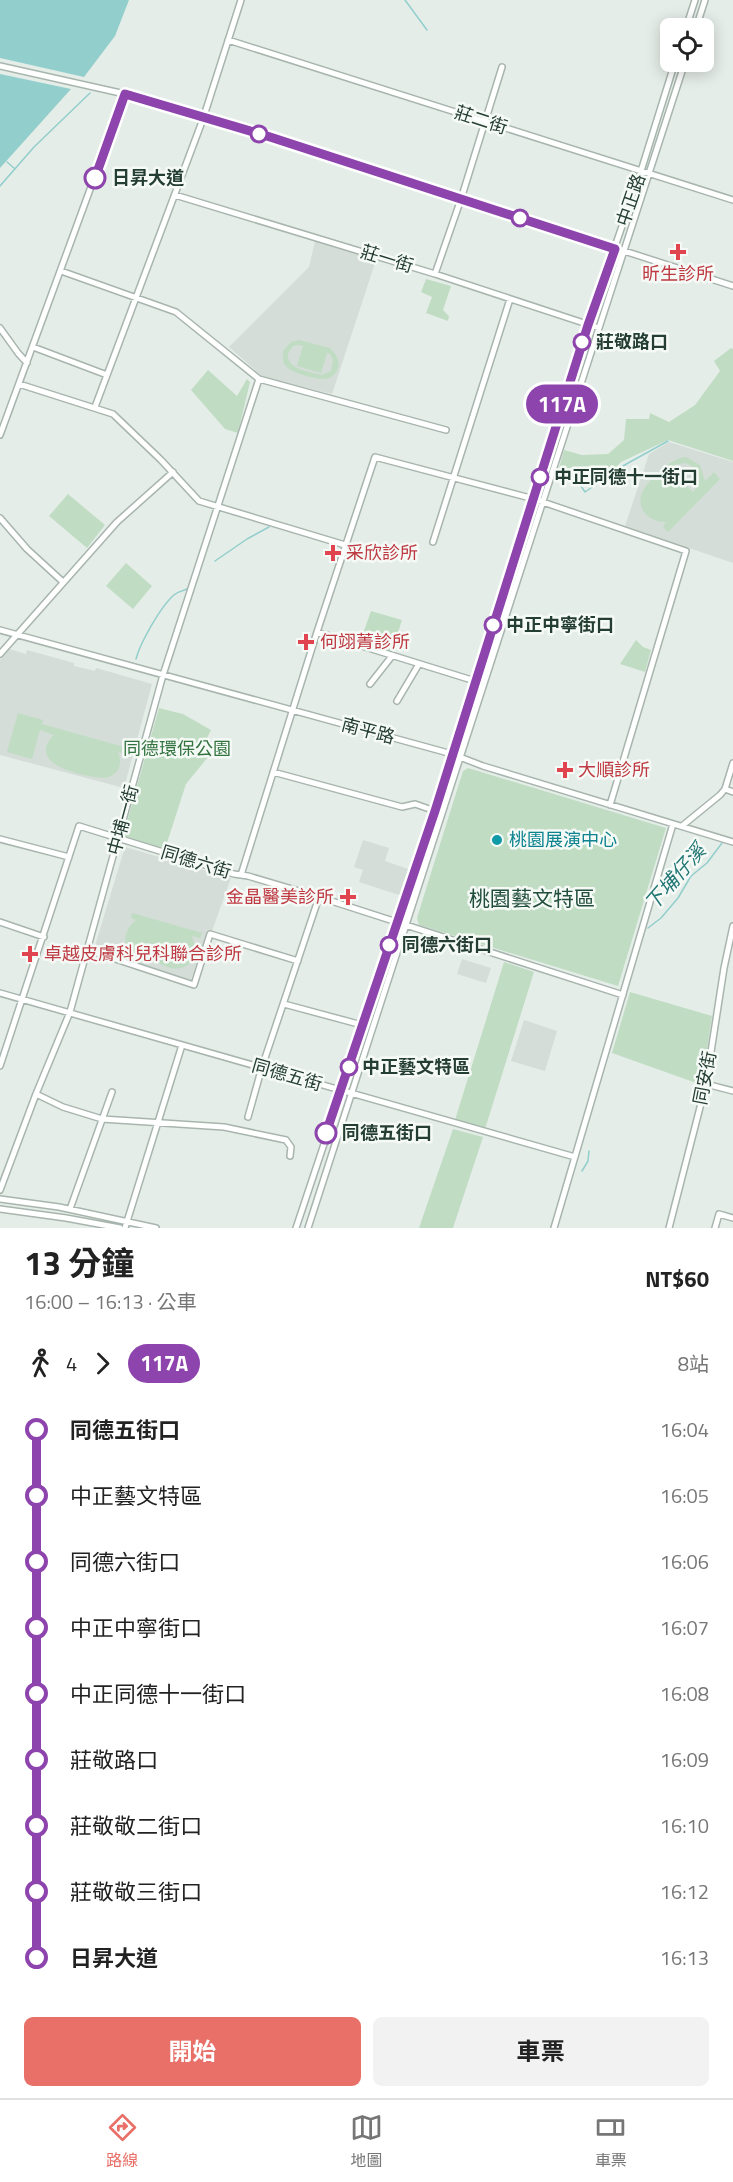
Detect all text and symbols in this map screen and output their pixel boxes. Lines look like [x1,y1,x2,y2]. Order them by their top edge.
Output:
map controls [660,18,714,72]
button: locate [660,18,714,72]
street label: 莊二街 [451,98,511,141]
unlabelled marker [250,125,268,143]
place label: 日昇大道 [112,164,184,191]
marker: 日昇大道 [84,167,106,189]
street label: 中正路 [609,170,652,230]
unlabelled marker [511,209,529,227]
street label: 莊一街 [357,238,417,279]
marker: 昕生診所 [669,243,687,261]
place label: 昕生診所 [642,260,714,287]
place label: 莊敬路口 [596,328,668,355]
marker: 莊敬路口 [573,333,591,351]
line badge: 117A [520,384,604,424]
text: 117A [538,388,586,420]
place label: 中正同德十一街口 [554,463,698,490]
marker: 中正同德十一街口 [531,468,549,486]
place label: 采欣診所 [346,539,418,566]
marker: 采欣診所 [324,544,342,562]
place label: 中正中寧街口 [506,611,614,638]
marker: 中正中寧街口 [484,616,502,634]
place label: 何翊菁診所 [320,628,410,655]
marker: 何翊菁診所 [297,633,315,651]
street label: 南平路 [339,710,398,751]
park label: 同德環保公園 [123,735,231,762]
place label: 大順診所 [578,756,650,783]
marker: 大順診所 [556,761,574,779]
street label: 中埔一街 [100,782,145,858]
place label: 桃園展演中心 [509,826,617,853]
marker: 桃園展演中心 [490,833,504,847]
water label: 下埔仔溪 [637,834,715,917]
street label: 同德六街 [158,838,235,885]
district label: 桃園藝文特區 [469,882,595,914]
place label: 金晶醫美診所 [226,883,334,910]
marker: 金晶醫美診所 [339,888,357,906]
place label: 同德六街口 [402,931,492,958]
marker: 同德六街口 [380,936,398,954]
place label: 卓越皮膚科兒科聯合診所 [44,940,242,967]
marker: 卓越皮膚科兒科聯合診所 [21,945,39,963]
street label: 同安街 [686,1049,723,1107]
street label: 同德五街 [249,1052,325,1097]
place label: 中正藝文特區 [362,1053,470,1080]
marker: 中正藝文特區 [340,1058,358,1076]
place label: 同德五街口 [342,1119,432,1146]
marker: 同德五街口 [315,1122,337,1144]
text: 13 分鐘 [24,1238,134,1288]
text: NT$60 [645,1262,709,1296]
text: 16:00 – 16:13 · 公車 [24,1286,197,1317]
icon: walk [24,1347,57,1380]
icon: forward [86,1347,119,1380]
text: 117A [140,1347,188,1379]
text: 4 [66,1348,77,1379]
text: 8站 [678,1348,709,1379]
text: 同德五街口 [70,1413,180,1447]
text: 16:04 [660,1414,709,1445]
text: 中正藝文特區 [70,1479,202,1513]
text: 16:05 [660,1480,709,1511]
text: 同德六街口 [70,1545,180,1579]
text: 16:06 [660,1546,709,1577]
text: 中正中寧街口 [70,1611,202,1645]
text: 16:07 [660,1612,709,1643]
text: 中正同德十一街口 [70,1677,246,1711]
text: 16:08 [660,1678,709,1709]
text: 莊敬路口 [70,1743,158,1777]
text: 16:09 [660,1744,709,1775]
text: 莊敬敬二街口 [70,1809,202,1843]
text: 16:10 [660,1810,709,1841]
text: 莊敬敬三街口 [70,1875,202,1909]
text: 16:12 [660,1876,709,1907]
text: 日昇大道 [70,1941,158,1975]
text: 16:13 [660,1942,709,1973]
button: 開始 [24,2017,361,2086]
button: 車票 [373,2017,709,2086]
tab: 路線 [106,2111,139,2172]
tab: 地圖 [350,2111,383,2172]
tab: 車票 [594,2111,627,2172]

